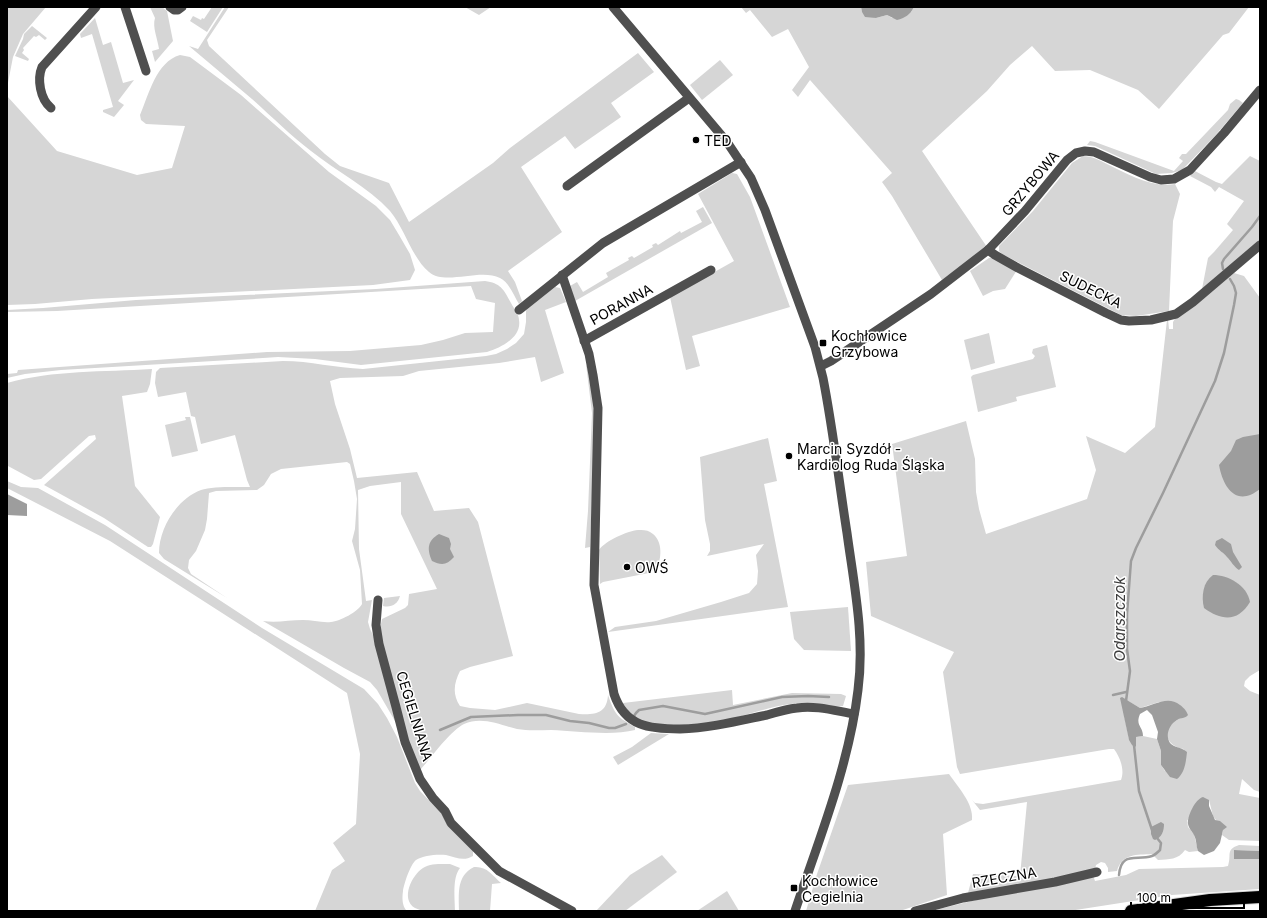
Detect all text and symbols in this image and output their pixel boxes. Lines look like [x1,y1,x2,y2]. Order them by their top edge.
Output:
place label: TED [704,132,732,149]
marker: TED [691,135,701,145]
street label: GRZYBOWA [998,147,1063,219]
street label: SUDECKA [1057,267,1125,312]
street label: PORANNA [587,280,656,328]
place label: Kochłowice Grzybowa [831,327,907,360]
marker: Kochłowice Grzybowa [818,338,828,348]
place label: Marcin Syzdół - Kardiolog Ruda Śląska [797,440,945,473]
marker: Marcin Syzdół - Kardiolog Ruda Śląska [784,451,794,461]
place label: OWŚ [635,559,669,576]
marker: OWŚ [622,562,632,572]
water label: Odarszczok [1110,576,1129,662]
street label: CEGIELNIANA [393,669,437,763]
street label: RZECZNA [970,863,1038,891]
place label: Kochłowice Cegielnia [802,872,878,905]
marker: Kochłowice Cegielnia [789,883,799,893]
scale bar [1131,884,1244,910]
text: 100 m [1137,890,1171,905]

